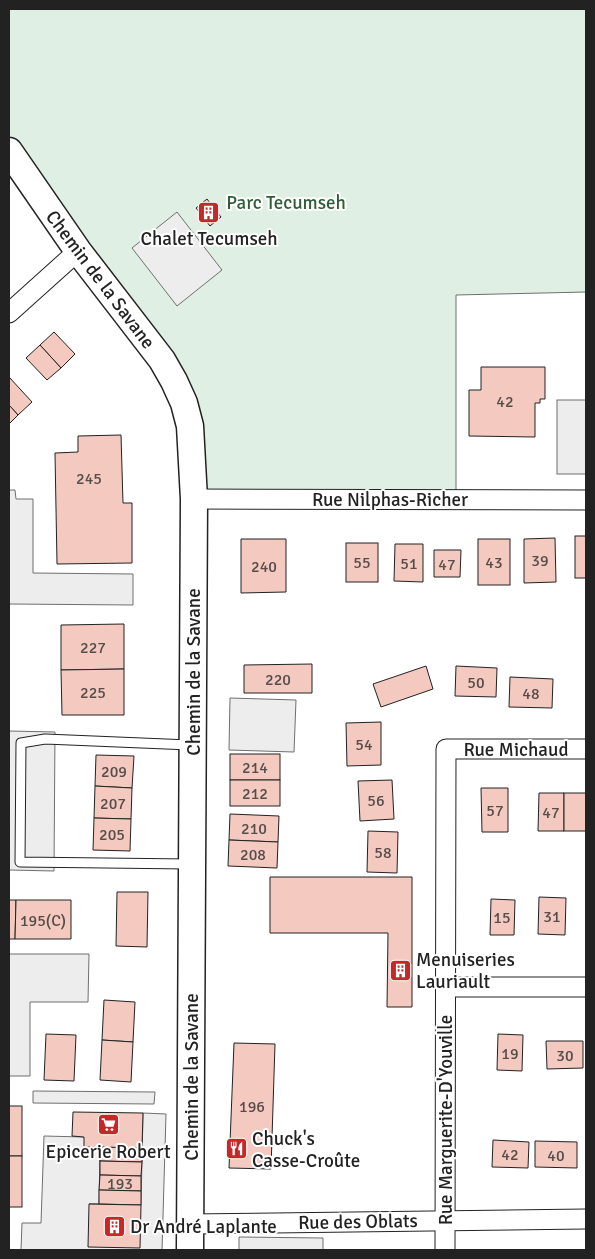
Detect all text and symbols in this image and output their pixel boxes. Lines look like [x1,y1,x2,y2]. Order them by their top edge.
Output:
park label: Parc Tecumseh [226,191,346,215]
building icon: Chalet Tecumseh [197,200,221,224]
street label: Chemin de la Savane [40,206,160,354]
place label: Chalet Tecumseh [140,227,278,251]
house number: 42 [496,392,514,412]
house number: 245 [76,469,102,489]
street label: Rue Nilphas-Richer [312,488,468,512]
house number: 39 [531,551,549,571]
house number: 55 [353,553,371,573]
house number: 43 [485,553,503,573]
house number: 51 [400,554,418,574]
house number: 47 [438,555,456,575]
house number: 240 [251,557,277,577]
street label: Chemin de la Savane [182,588,206,756]
house number: 227 [80,638,106,658]
house number: 220 [265,670,291,690]
house number: 50 [467,673,485,693]
house number: 225 [80,683,106,703]
house number: 48 [522,684,540,704]
house number: 54 [355,735,373,755]
street label: Rue Michaud [464,738,568,762]
house number: 214 [242,758,268,778]
house number: 209 [101,762,127,782]
house number: 212 [242,784,268,804]
house number: 56 [367,791,385,811]
house number: 207 [100,794,126,814]
house number: 57 [486,801,504,821]
house number: 47 [542,803,560,823]
house number: 210 [241,819,267,839]
house number: 205 [99,825,125,845]
house number: 58 [374,843,392,863]
house number: 208 [240,845,266,865]
house number: 31 [543,907,561,927]
house number: 15 [493,908,511,928]
house number: 195(C) [20,911,66,931]
place label: Menuiseries Lauriault [416,948,515,994]
building icon: Menuiseries Lauriault [388,958,412,982]
street label: Chemin de la Savane [180,993,204,1161]
street label: Rue Marguerite-D'Youville [434,1015,458,1225]
house number: 19 [501,1044,519,1064]
house number: 30 [556,1046,574,1066]
house number: 196 [239,1097,265,1117]
supermarket icon: Epicerie Robert [96,1113,120,1137]
place label: Chuck's Casse-Croûte [252,1127,360,1173]
restaurant icon: Chuck's Casse-Croûte [224,1137,248,1161]
place label: Epicerie Robert [45,1140,171,1164]
house number: 42 [501,1145,519,1165]
house number: 40 [547,1146,565,1166]
house number: 193 [107,1174,133,1194]
street label: Rue des Oblats [298,1209,418,1235]
building icon: Dr André Laplante [102,1214,126,1238]
place label: Dr André Laplante [130,1215,277,1239]

